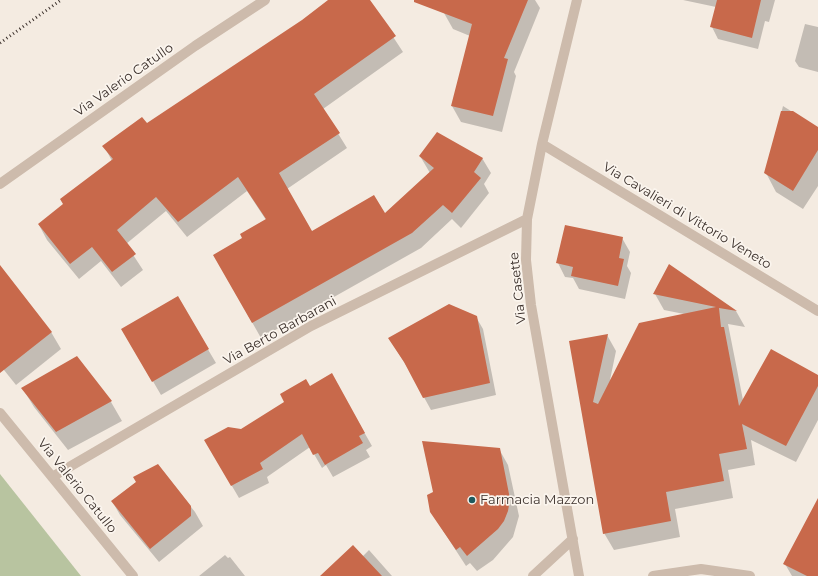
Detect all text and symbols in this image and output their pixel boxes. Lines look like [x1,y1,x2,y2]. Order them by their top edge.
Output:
street label: Via Valerio Catullo [72,40,176,120]
street label: Via Cavalieri di Vittorio Veneto [600,159,774,273]
street label: Via Casette [506,251,530,325]
street label: Via Berto Barbarani [221,293,339,369]
street label: Via Valerio Catullo [34,436,120,536]
place label: Farmacia Mazzon [480,492,594,508]
marker: Farmacia Mazzon [467,495,477,505]

